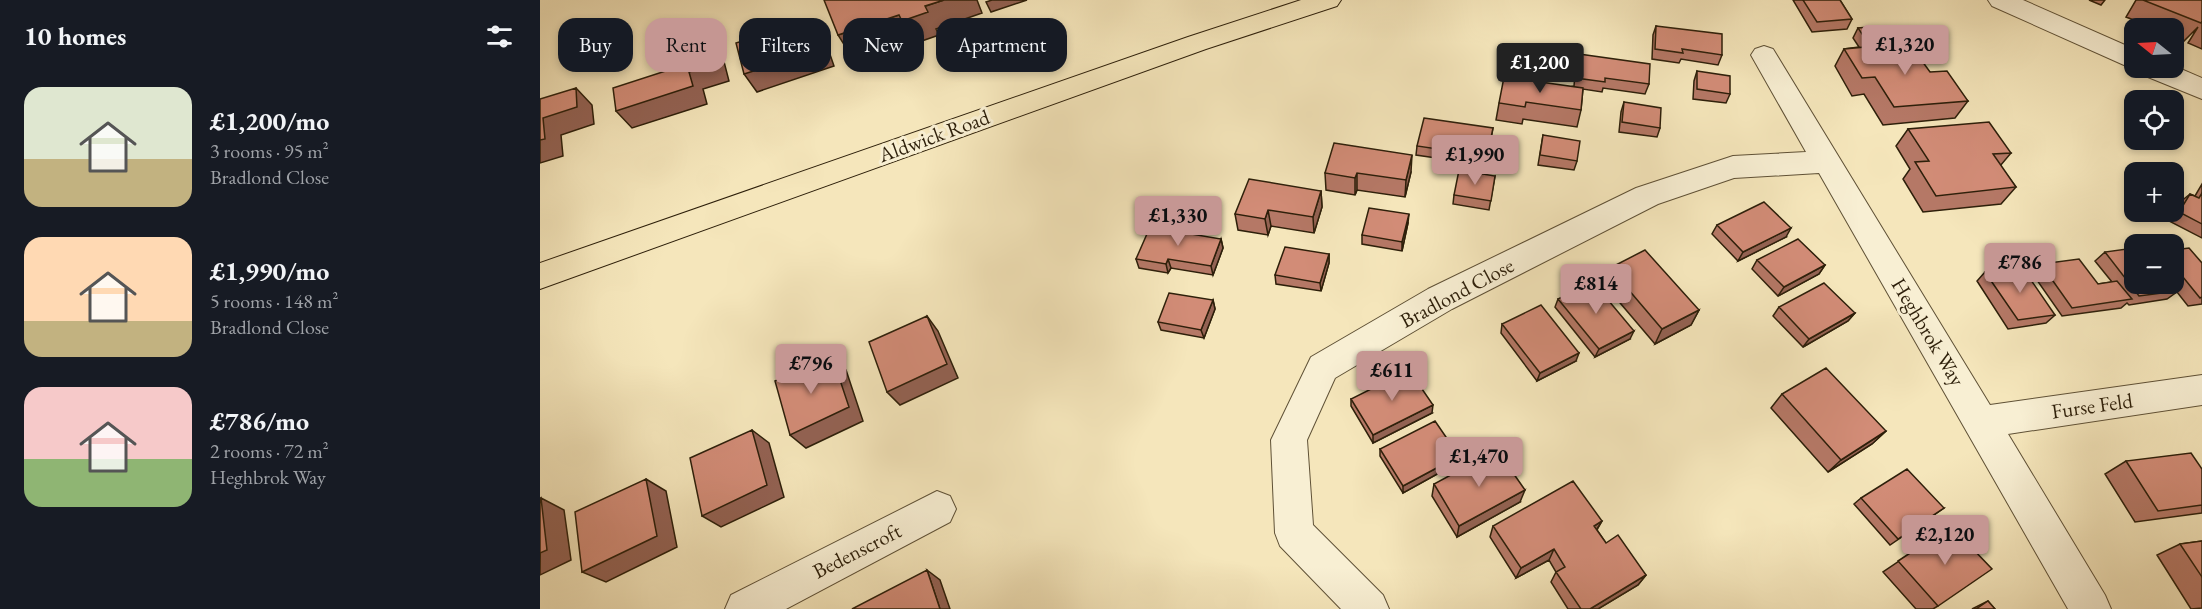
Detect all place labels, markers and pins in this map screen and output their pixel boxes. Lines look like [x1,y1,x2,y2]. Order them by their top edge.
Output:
pin: £1,320 [1856,25,1954,76]
pin: £1,200 [1491,43,1589,94]
pin: £1,990 [1426,135,1524,186]
pin: £1,330 [1129,196,1227,247]
pin: £786 [1984,243,2056,294]
pin: £814 [1560,264,1632,315]
pin: £796 [775,344,847,395]
pin: £611 [1356,351,1428,402]
pin: £1,470 [1430,437,1528,488]
pin: £2,120 [1896,515,1994,566]

